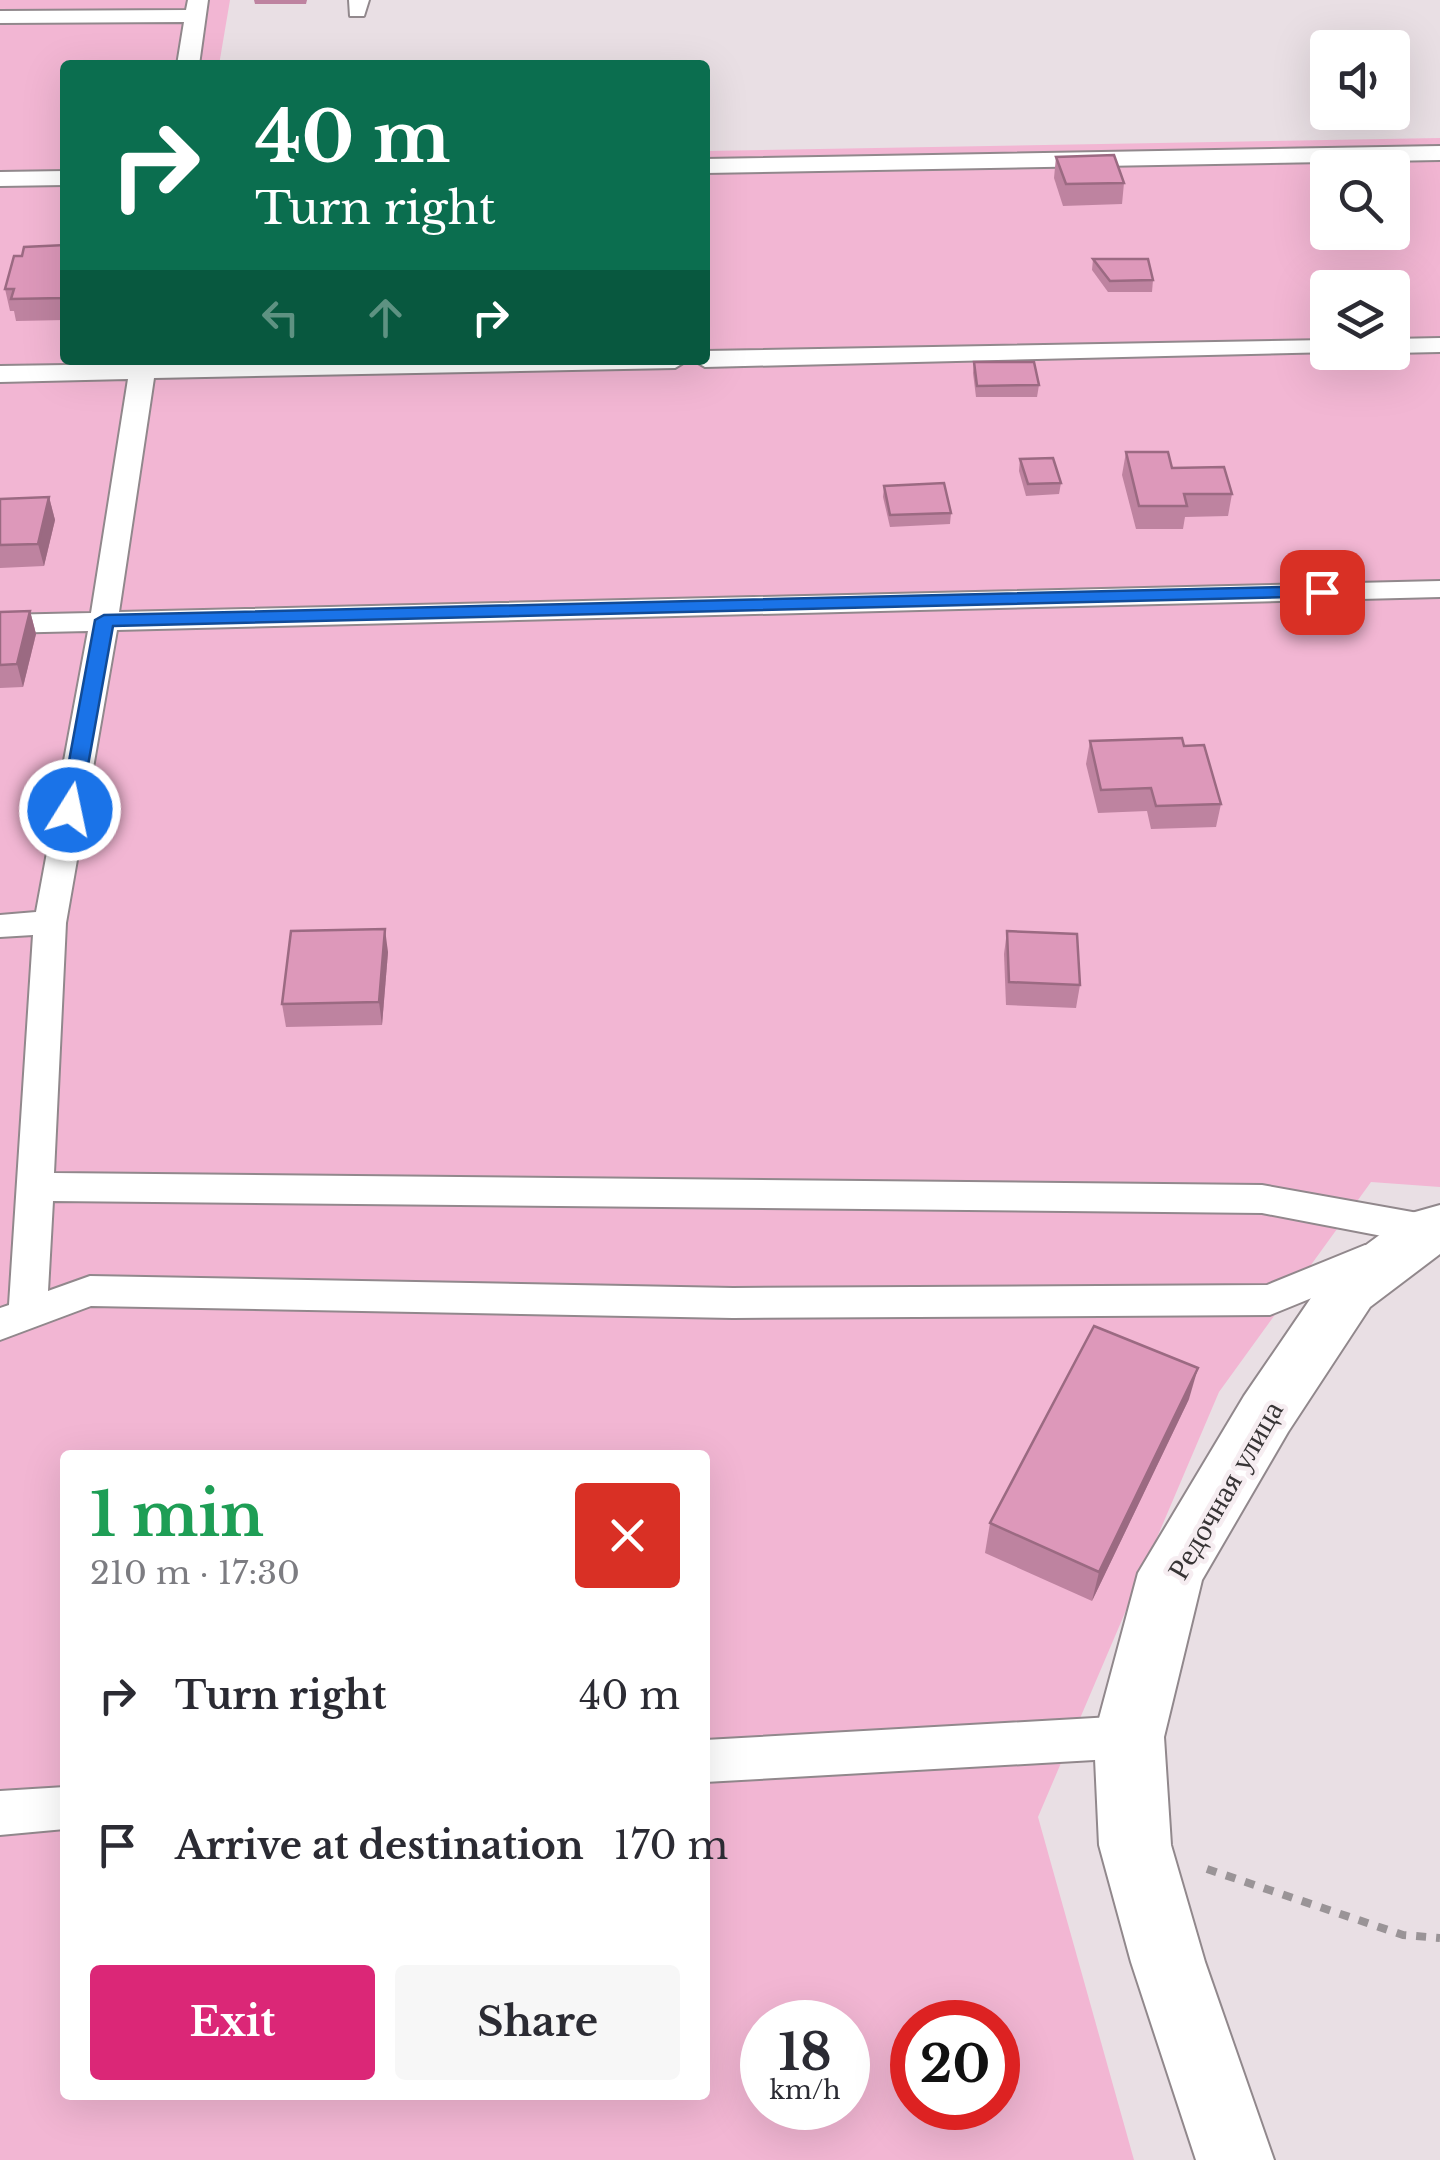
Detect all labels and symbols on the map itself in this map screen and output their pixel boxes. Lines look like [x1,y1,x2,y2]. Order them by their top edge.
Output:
pin [1280,550,1365,635]
position arrow [18,758,122,862]
street label: Редочная улица [1159,1394,1291,1586]
speed limit sign: 20 [890,2000,1020,2130]

